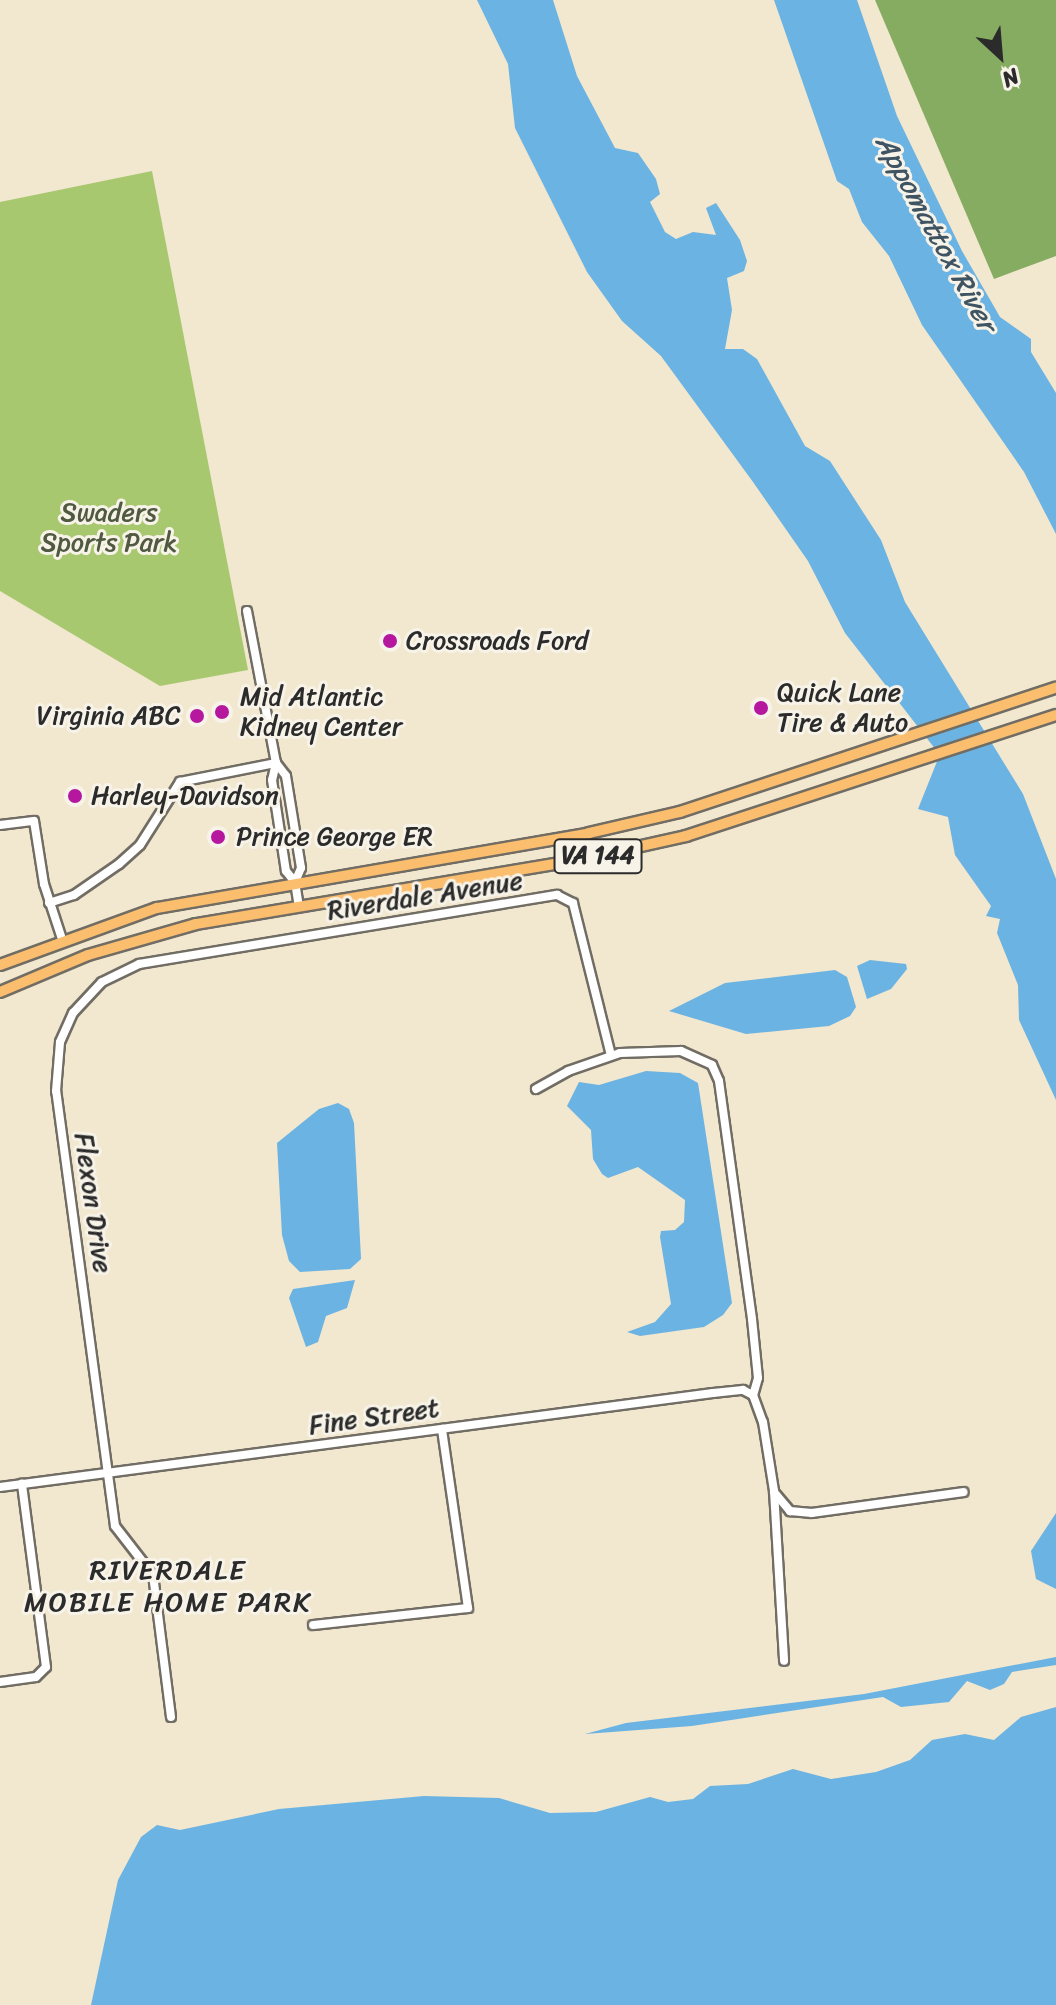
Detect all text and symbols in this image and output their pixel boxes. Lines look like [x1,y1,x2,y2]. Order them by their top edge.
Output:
north arrow [960,16,1040,96]
text: N [995,57,1026,99]
water label: Appomattox River [868,129,1004,337]
park label: Swaders Sports Park [41,497,177,558]
place label: Crossroads Ford [406,625,588,657]
marker: Crossroads Ford [381,632,399,650]
place label: Quick Lane Tire & Auto [777,677,908,738]
place label: Mid Atlantic Kidney Center [240,681,403,742]
marker: Quick Lane Tire & Auto [752,699,770,717]
place label: Virginia ABC [37,700,181,732]
marker: Mid Atlantic Kidney Center [211,701,233,723]
marker: Virginia ABC [188,707,206,725]
place label: Harley-Davidson [91,780,279,812]
marker: Harley-Davidson [66,787,84,805]
place label: Prince George ER [236,821,433,853]
marker: Prince George ER [207,826,229,848]
road number: VA 144 [552,836,644,876]
street label: Riverdale Avenue [326,865,524,927]
street label: Flexon Drive [68,1131,118,1275]
street label: Fine Street [307,1392,441,1442]
district label: RIVERDALE MOBILE HOME PARK [25,1553,311,1619]

